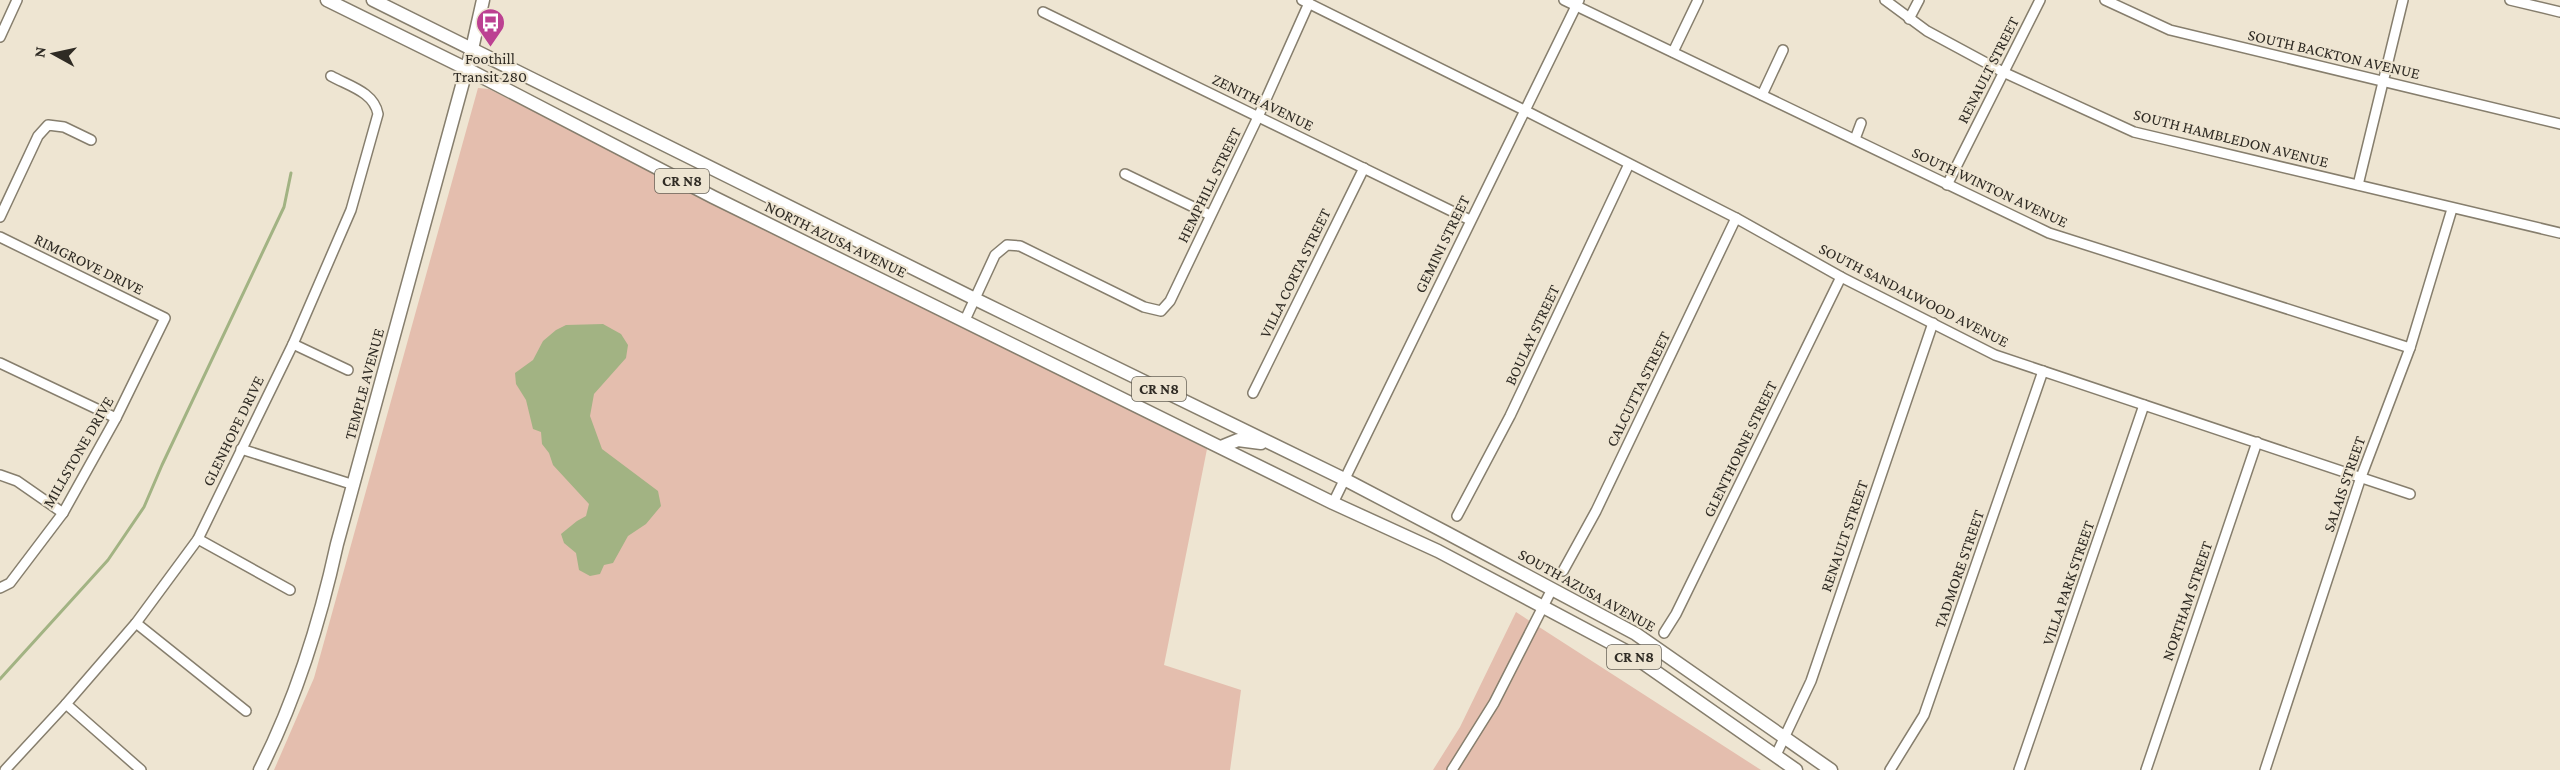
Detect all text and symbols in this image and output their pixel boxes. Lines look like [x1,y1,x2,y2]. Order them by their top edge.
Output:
bus stop icon: Foothill Transit 280 [474,7,506,49]
street label: RENAULT STREET [1954,14,2022,126]
north arrow [24,24,84,84]
street label: SOUTH BACKTON AVENUE [2246,26,2422,82]
text: N [30,45,49,59]
place label: Foothill Transit 280 [453,50,527,85]
street label: ZENITH AVENUE [1209,70,1317,134]
street label: SOUTH HAMBLEDON AVENUE [2132,106,2330,171]
street label: HEMPHILL STREET [1174,124,1244,245]
street label: SOUTH WINTON AVENUE [1909,143,2071,231]
road number: CR N8 [655,169,709,193]
street label: GEMINI STREET [1411,192,1473,296]
street label: NORTH AZUSA AVENUE [762,197,910,281]
street label: VILLA CORTA STREET [1256,205,1334,341]
street label: RIMGROVE DRIVE [32,230,147,298]
street label: SOUTH SANDALWOOD AVENUE [1816,240,2012,351]
street label: BOULAY STREET [1501,282,1563,388]
street label: TEMPLE AVENUE [341,326,387,442]
street label: CALCUTTA STREET [1603,328,1673,449]
street label: GLENHOPE DRIVE [199,373,267,489]
road number: CR N8 [1132,377,1186,401]
street label: GLENTHORNE STREET [1700,378,1781,520]
street label: MILLSTONE DRIVE [39,393,117,510]
street label: SALAIS STREET [2320,434,2368,534]
street label: RENAULT STREET [1817,478,1871,594]
street label: TADMORE STREET [1931,508,1987,630]
street label: VILLA PARK STREET [2039,518,2097,648]
street label: NORTHAM STREET [2159,539,2216,663]
street label: SOUTH AZUSA AVENUE [1515,545,1659,635]
road number: CR N8 [1607,645,1661,669]

